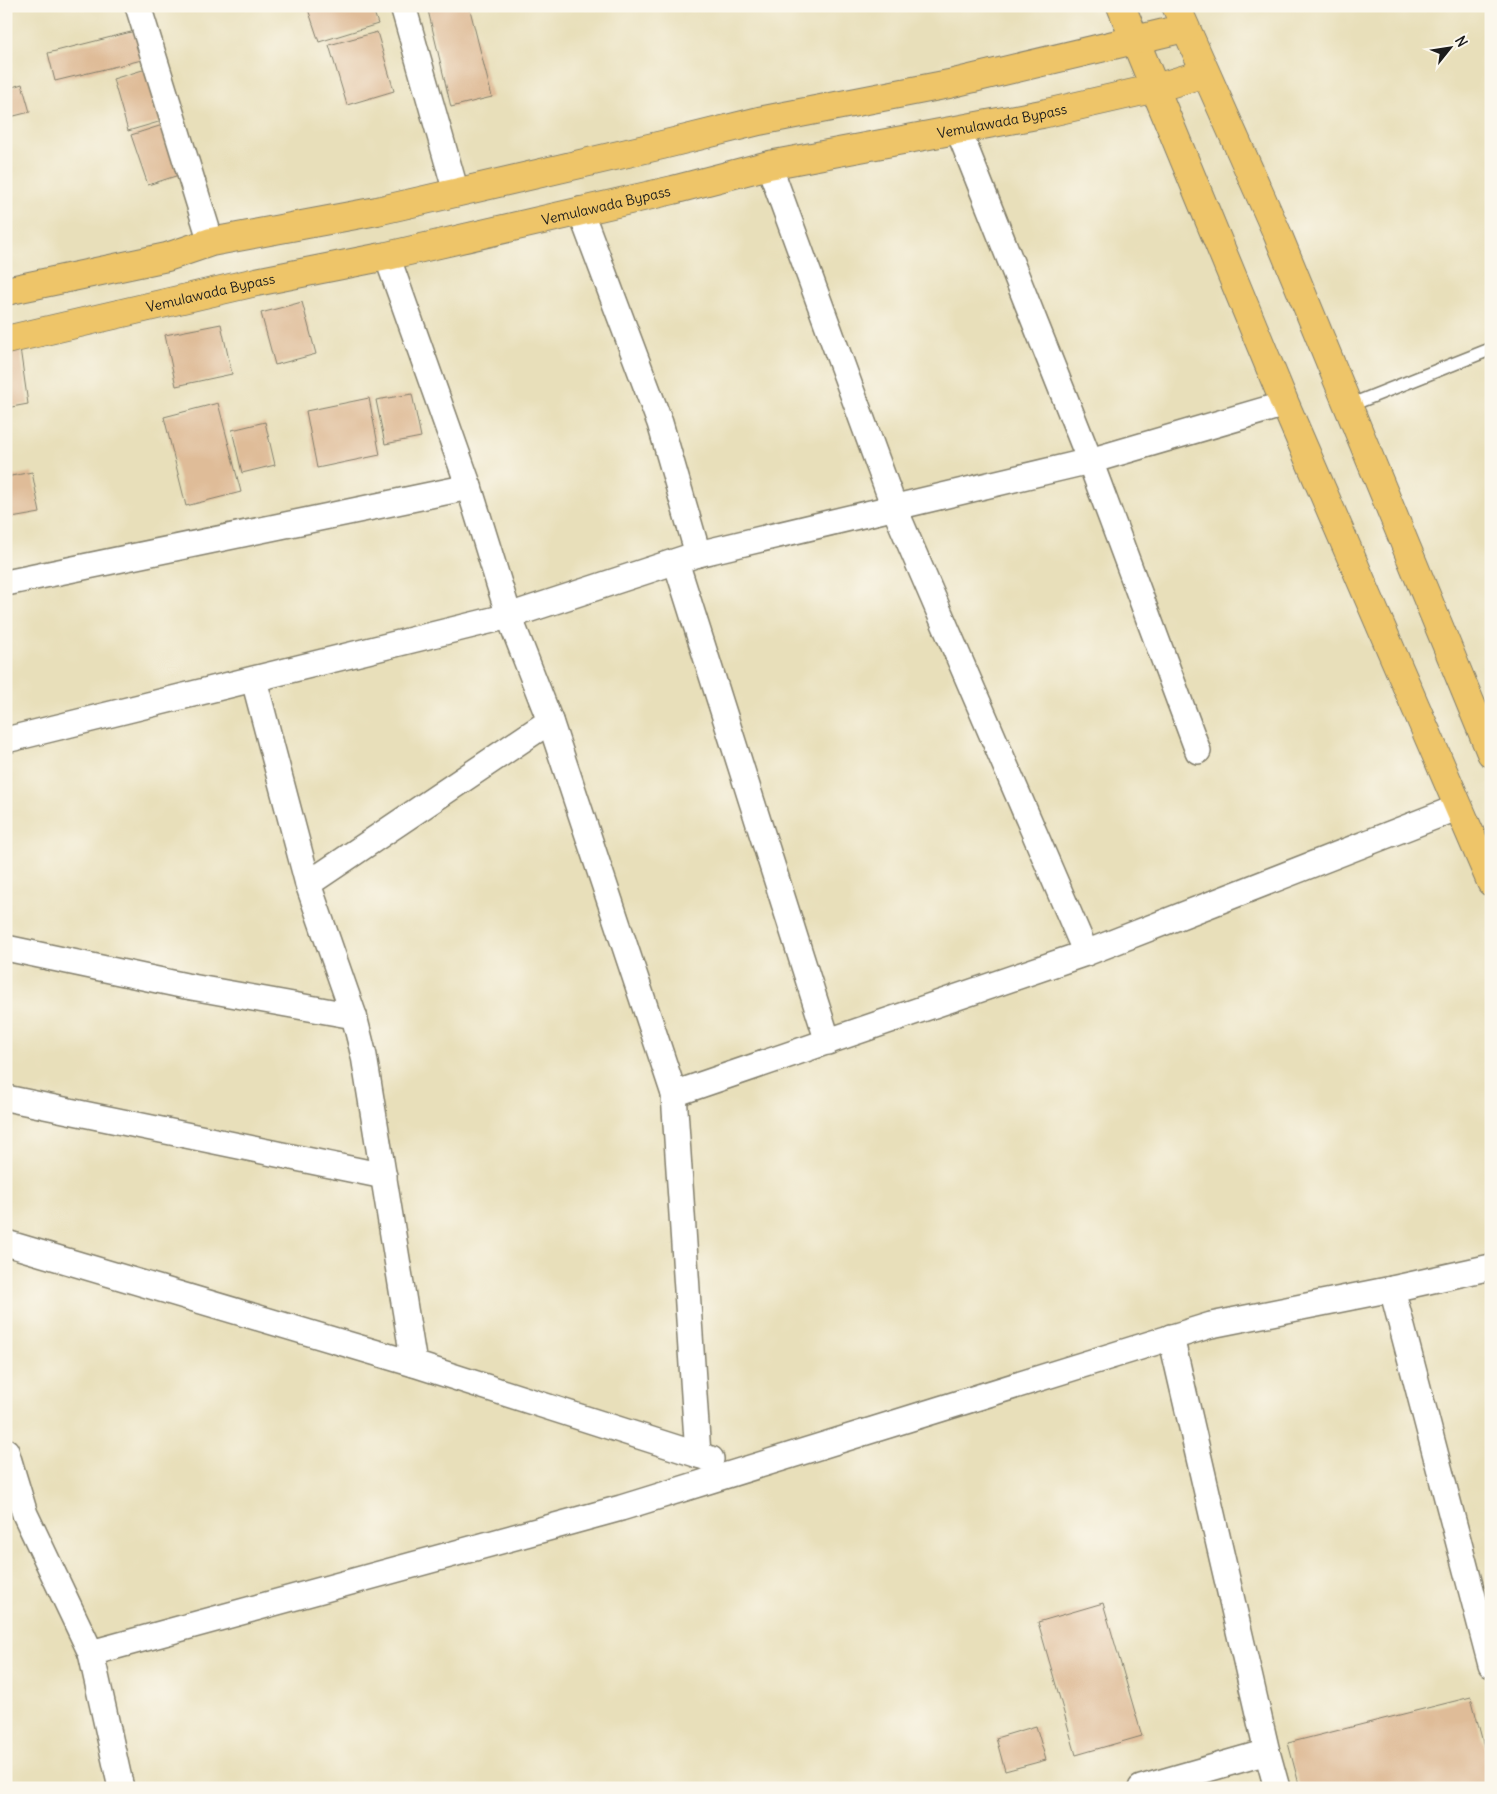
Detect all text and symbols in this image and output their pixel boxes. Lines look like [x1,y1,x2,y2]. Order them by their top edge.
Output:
north arrow [1424,22,1474,72]
text: N [1451,33,1471,50]
street label: Vemulawada Bypass [936,100,1069,142]
street label: Vemulawada Bypass [540,182,672,229]
street label: Vemulawada Bypass [144,269,277,316]

